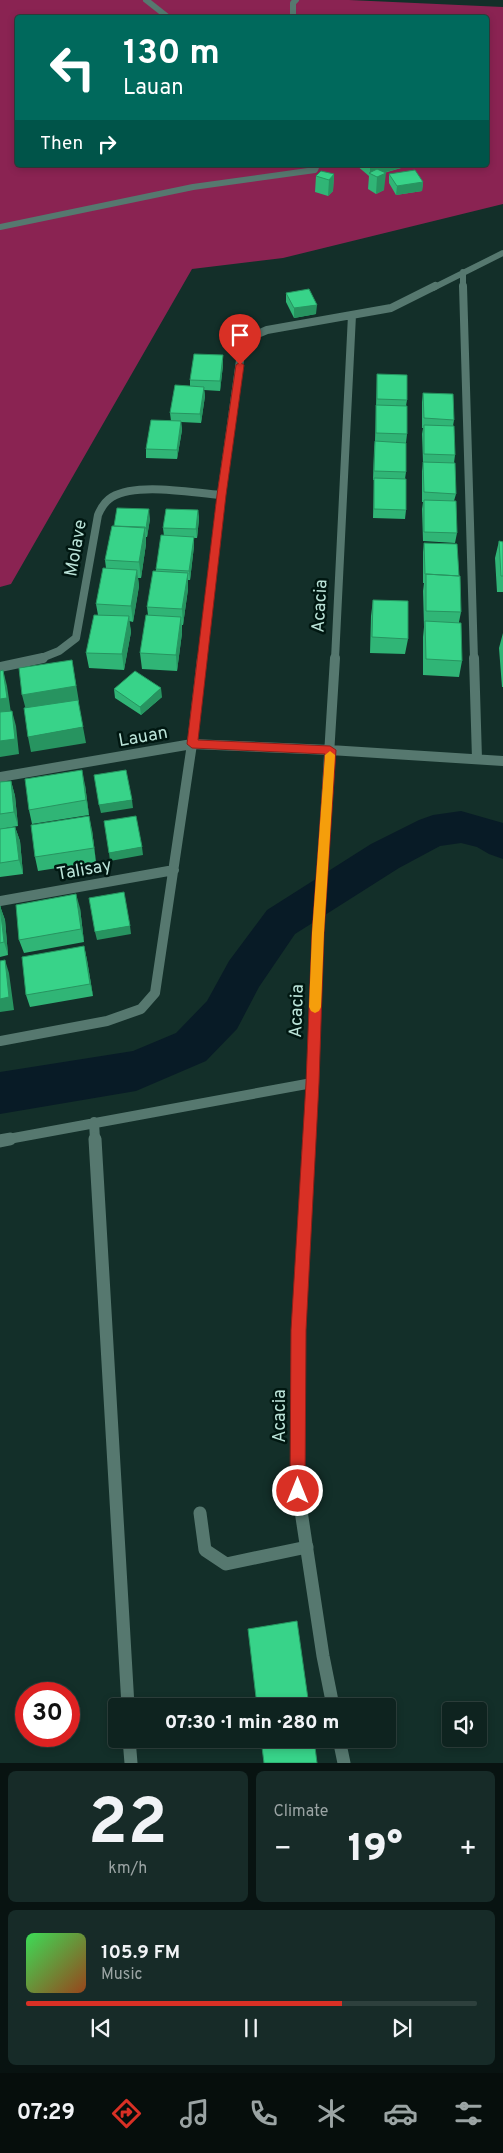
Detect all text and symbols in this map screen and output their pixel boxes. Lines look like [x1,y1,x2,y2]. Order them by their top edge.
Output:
text: 130 m [123,32,220,76]
icon: left [40,35,105,100]
text: Lauan [123,75,184,102]
icon: right [93,130,121,158]
text: Then [40,132,83,156]
pin [219,314,261,365]
icon: arrive [226,321,254,349]
street label: Molave [60,518,93,579]
street label: Acacia [308,579,333,633]
street label: Lauan [117,722,170,753]
street label: Talisay [55,854,113,887]
street label: Acacia [285,984,310,1038]
street label: Acacia [269,1389,292,1443]
position arrow [271,1464,323,1516]
speed limit sign: 30 [15,1682,80,1747]
map controls [442,1702,487,1747]
button: sound [442,1702,487,1747]
text: 07:30 · 1 min · 280 m [165,1711,339,1735]
text: 22 [88,1785,168,1867]
text: Climate [274,1802,328,1822]
text: 19° [348,1826,403,1875]
text: − [274,1832,292,1868]
text: + [459,1832,477,1868]
text: km/h [108,1859,147,1879]
text: 105.9 FM [101,1941,180,1965]
text: Music [101,1965,142,1985]
icon: previous [87,2014,115,2042]
icon: pause [237,2014,265,2042]
icon: next [388,2014,416,2042]
icon: directions [109,2096,144,2131]
icon: music [177,2096,212,2131]
icon: phone [246,2096,281,2131]
icon: climate [314,2096,349,2131]
icon: car [383,2096,418,2131]
icon: filters [451,2096,486,2131]
text: 07:29 [17,2100,75,2127]

